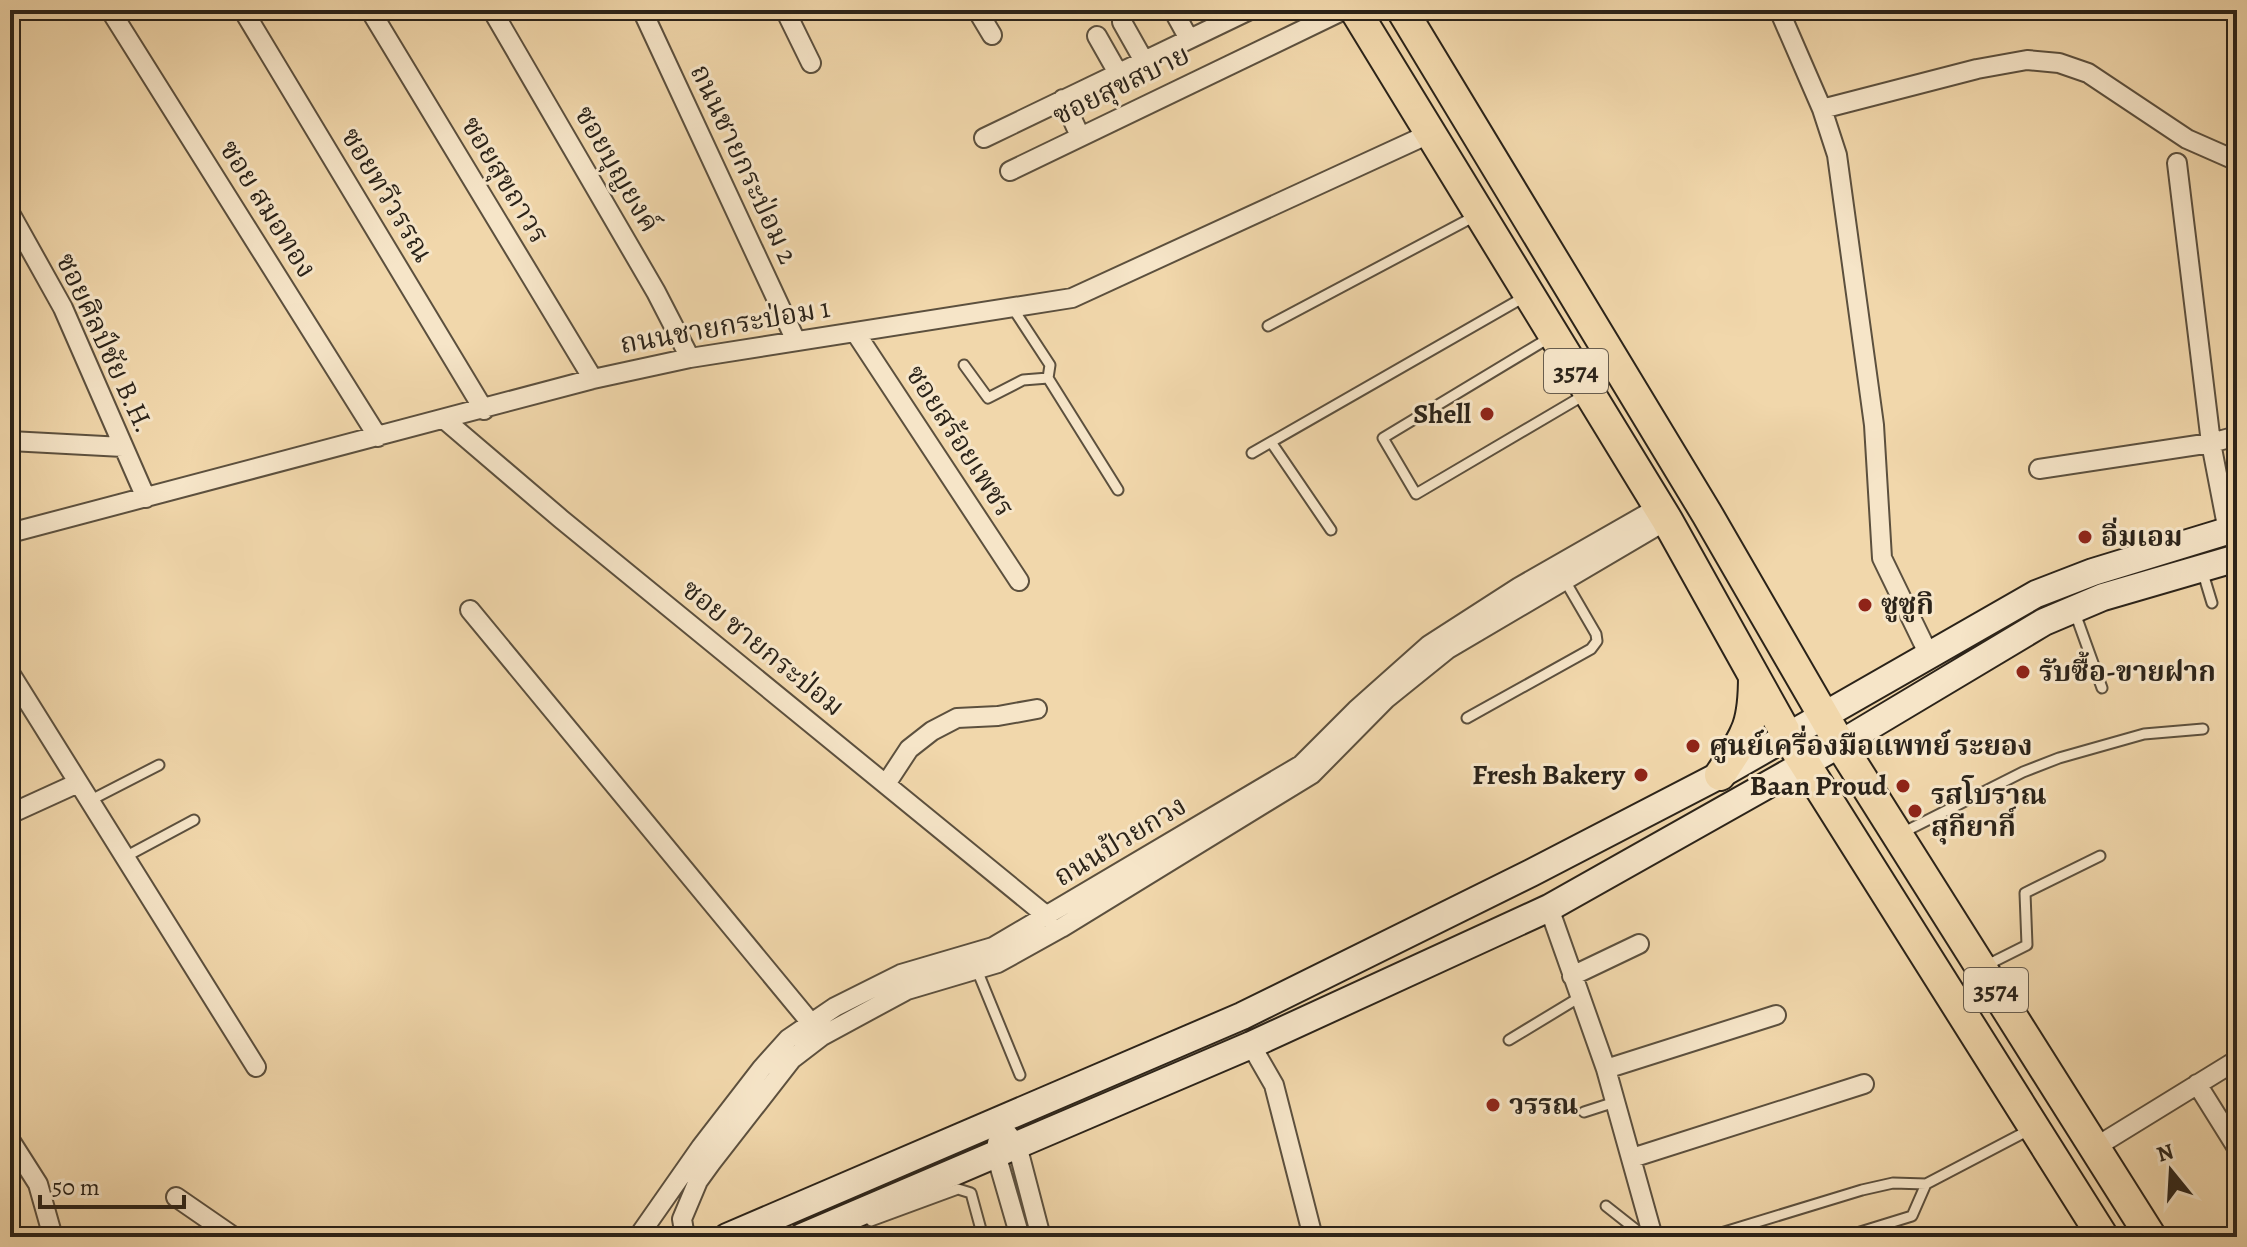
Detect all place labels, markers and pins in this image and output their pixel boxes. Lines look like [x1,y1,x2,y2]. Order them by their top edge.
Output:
place label: Shell [1413,395,1472,433]
marker: Shell [1478,405,1496,423]
place label: อิ่มเอม [2101,517,2183,556]
marker: อิ่มเอม [2076,528,2094,546]
place label: ซูซูกิ [1881,586,1934,624]
marker: ซูซูกิ [1856,596,1874,614]
place label: รับซื้อ-ขายฝาก [2039,651,2216,691]
marker: รับซื้อ-ขายฝาก [2014,663,2032,681]
place label: ศูนย์เครื่องมือแพทย์ ระยอง [1709,725,2033,765]
marker: ศูนย์เครื่องมือแพทย์ ระยอง [1684,737,1702,755]
place label: Fresh Bakery [1472,756,1626,794]
marker: Fresh Bakery [1632,766,1650,784]
place label: Baan Proud [1750,767,1888,805]
place label: รสโบราณ สุกียากี์ [1931,775,2047,846]
marker: Baan Proud [1894,777,1912,795]
marker: รสโบราณ สุกียากี์ [1906,802,1924,820]
place label: วรรณ [1509,1086,1578,1124]
marker: วรรณ [1484,1096,1502,1114]

